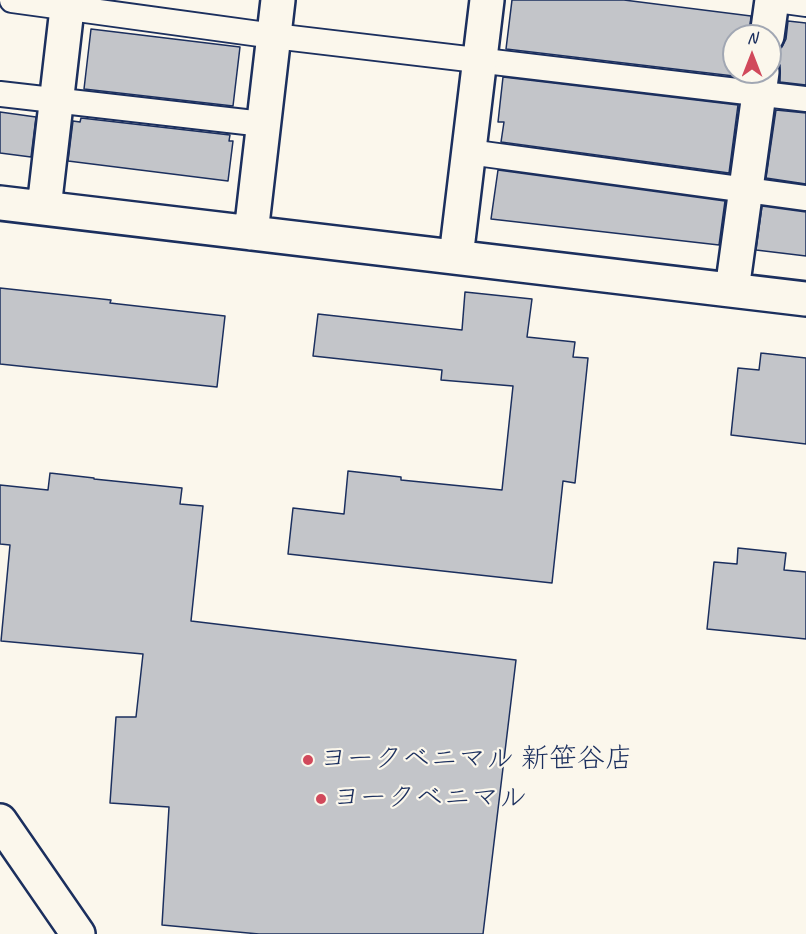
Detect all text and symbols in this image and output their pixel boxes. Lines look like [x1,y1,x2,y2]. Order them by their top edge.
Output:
north arrow [722,24,782,84]
text: N [747,28,757,48]
place label: ヨークベニマル 新笹谷店 [320,743,633,777]
marker: ヨークベニマル 新笹谷店 [301,753,315,767]
place label: ヨークベニマル [333,782,527,816]
marker: ヨークベニマル [314,792,328,806]

